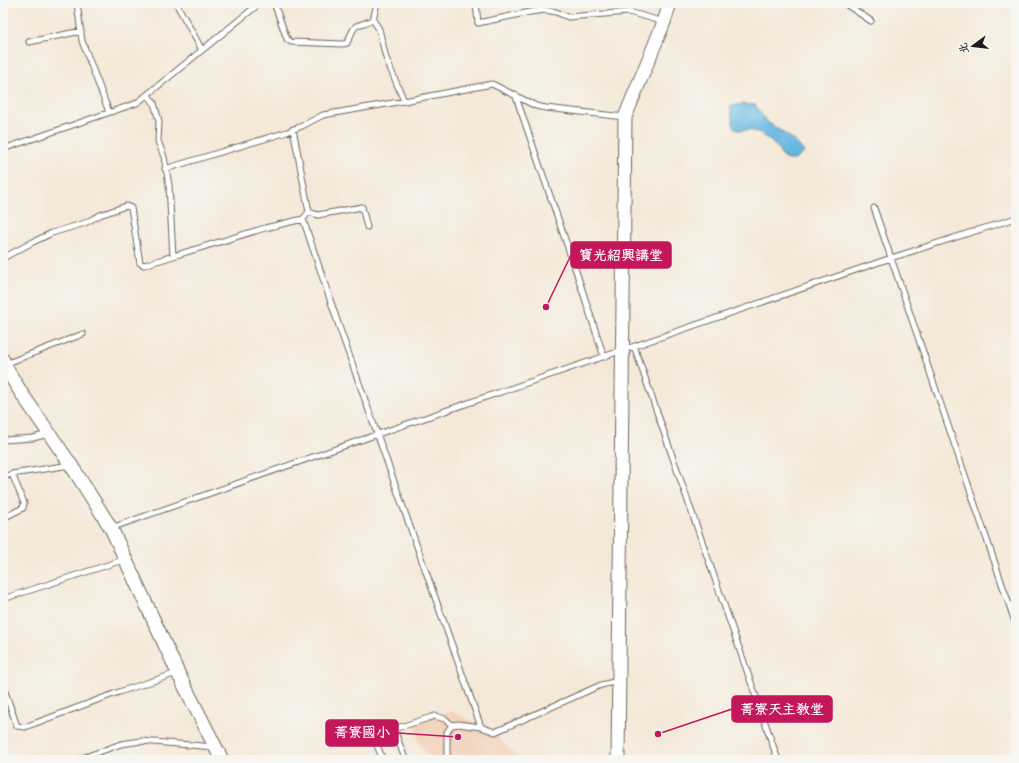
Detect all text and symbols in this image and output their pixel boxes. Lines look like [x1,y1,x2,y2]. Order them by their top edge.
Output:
north arrow [953,26,993,66]
text: 北 [955,41,972,56]
callout: 寶光紹興講堂 [571,242,671,268]
text: 寶光紹興講堂 [579,246,663,266]
callout: 菁寮天主教堂 [732,696,832,722]
text: 菁寮天主教堂 [740,700,824,720]
callout: 菁寮國小 [326,720,398,746]
text: 菁寮國小 [334,723,390,743]

